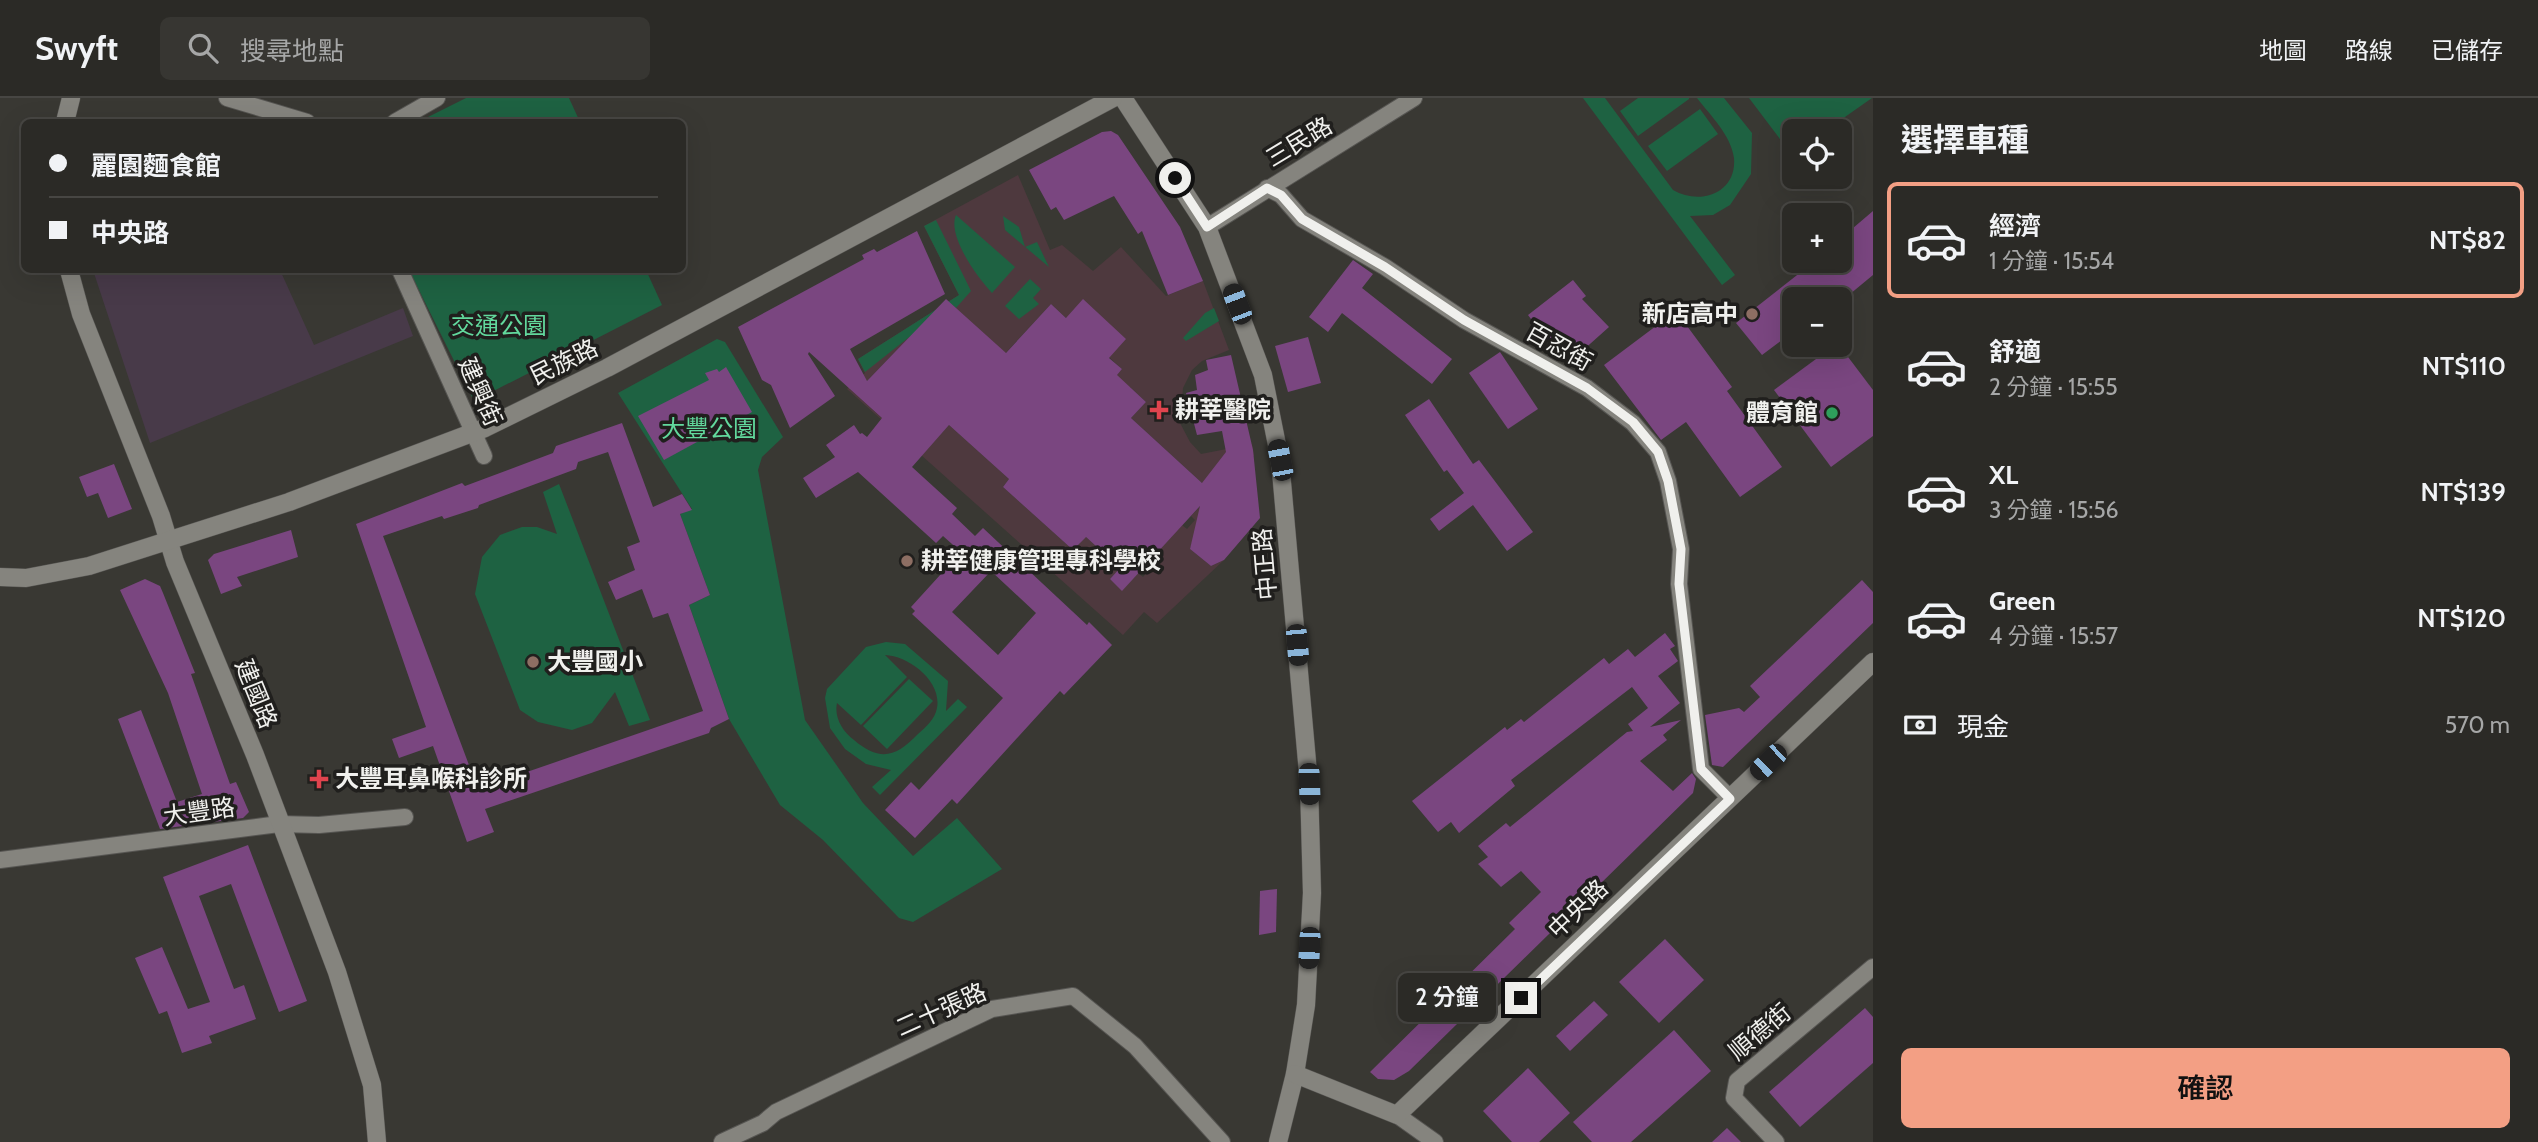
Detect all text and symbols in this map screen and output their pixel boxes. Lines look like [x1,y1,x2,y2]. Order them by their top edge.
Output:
search box [160,17,650,80]
text: Swyft [35,28,118,68]
icon: search [184,29,222,67]
text: 搜尋地點 [240,35,344,67]
text: 地圖 [2259,36,2307,65]
text: 路線 [2345,36,2393,65]
text: 已儲存 [2431,36,2503,65]
street label: 三民路 [1260,111,1337,173]
map controls [1782,119,1852,357]
button: locate [1782,119,1852,189]
text: 選擇車種 [1901,120,2029,159]
text: 麗園麵食館 [91,150,221,182]
route start [1159,162,1191,194]
button: + [1782,203,1852,273]
icon: car [1905,209,1968,272]
text: 經濟 [1989,210,2041,242]
text: 中央路 [91,217,169,249]
text: NT$82 [2429,224,2506,256]
text: 1 分鐘 · 15:54 [1989,247,2114,275]
car [1220,281,1255,327]
button: − [1782,287,1852,357]
place label: 新店高中 [1642,299,1738,328]
marker: 新店高中 [1744,306,1760,322]
park label: 交通公園 [451,311,547,340]
street label: 百忍街 [1521,316,1598,377]
street label: 民族路 [525,333,602,390]
icon: car [1905,335,1968,398]
text: 舒適 [1989,336,2041,368]
text: NT$110 [2422,350,2506,382]
street label: 建興街 [453,353,508,431]
text: 2 分鐘 · 15:55 [1989,373,2118,401]
place label: 耕莘醫院 [1175,395,1271,424]
place label: 體育館 [1746,398,1818,427]
marker: 耕莘醫院 [1149,400,1169,420]
marker: 體育館 [1824,405,1840,421]
park label: 大豐公園 [661,414,757,443]
car [1266,437,1295,483]
text: XL [1989,459,2018,491]
icon: car [1905,461,1968,524]
text: NT$139 [2420,476,2506,508]
text: 3 分鐘 · 15:56 [1989,496,2119,524]
street label: 中正路 [1247,527,1282,601]
place label: 耕莘健康管理專科學校 [921,546,1161,575]
marker: 耕莘健康管理專科學校 [899,553,915,569]
text: Green [1989,585,2056,617]
icon: car [1905,587,1968,650]
text: NT$120 [2417,602,2506,634]
text: 4 分鐘 · 15:57 [1989,622,2118,650]
car [1285,623,1310,667]
place label: 大豐國小 [547,647,643,676]
marker: 大豐國小 [525,654,541,670]
street label: 建國路 [230,655,283,733]
icon: cash [1901,706,1939,744]
text: 現金 [1957,711,2009,743]
text: 570 m [2445,711,2510,739]
car [1746,740,1791,784]
car [1298,763,1321,805]
place label: 大豐耳鼻喉科診所 [335,764,527,793]
marker: 大豐耳鼻喉科診所 [309,769,329,789]
street label: 大豐路 [161,792,237,831]
street label: 中央路 [1542,873,1614,944]
car [1298,926,1321,970]
callout: 2 分鐘 [1398,974,1496,1023]
street label: 二十張路 [891,977,991,1042]
route end [1505,982,1537,1014]
text: 2 分鐘 [1415,983,1479,1011]
street label: 順德街 [1723,997,1797,1066]
button: 確認 [1901,1048,2510,1128]

